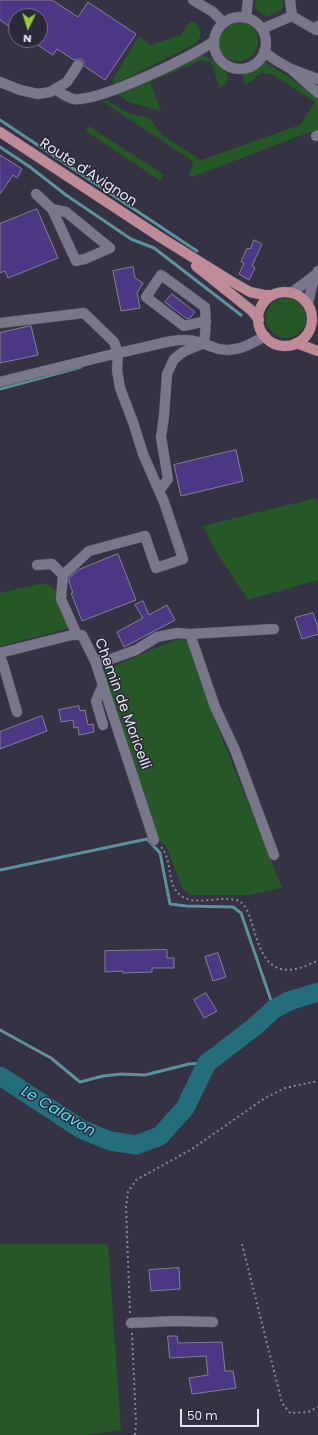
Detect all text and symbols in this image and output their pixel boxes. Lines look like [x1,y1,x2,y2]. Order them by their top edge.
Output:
north arrow [8,8,48,48]
text: N [23,31,32,47]
street label: Route d'Avignon [36,135,140,211]
street label: Chemin de Moricelli [90,636,154,772]
water label: Le Calavon [18,1083,98,1141]
scale bar [182,1401,261,1427]
text: 50 m [187,1407,218,1424]

